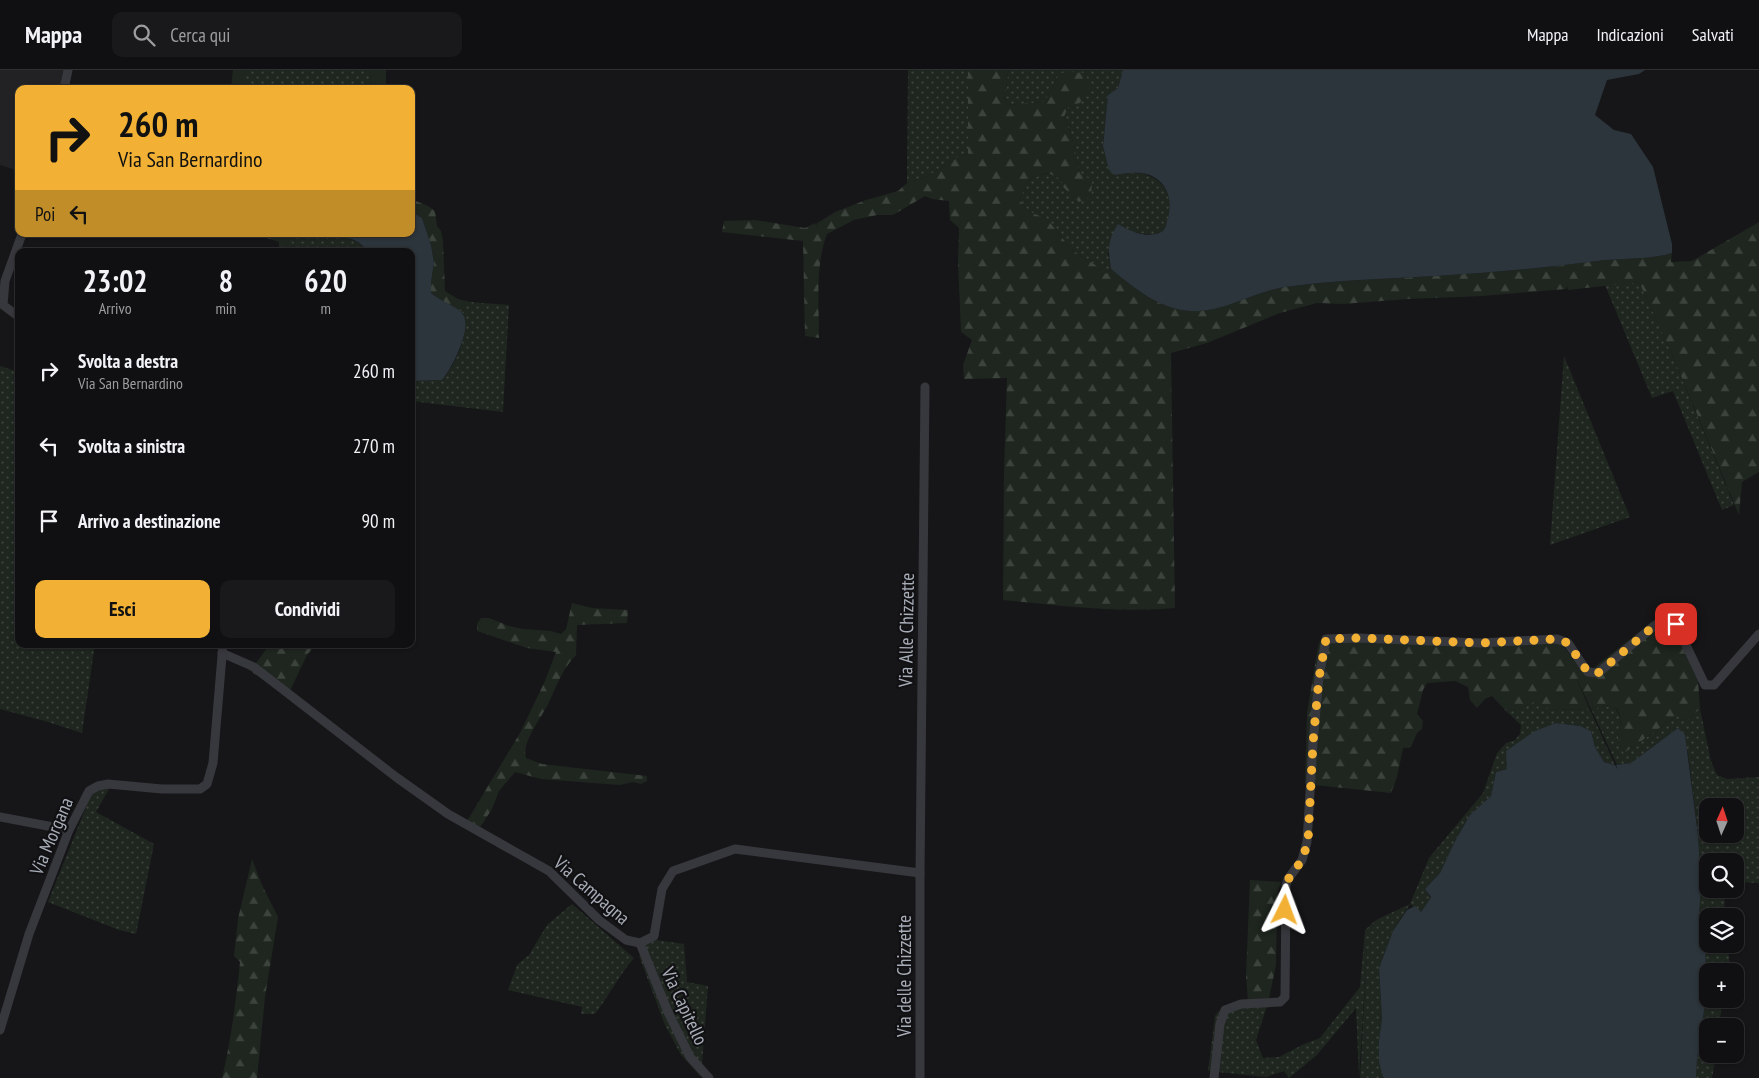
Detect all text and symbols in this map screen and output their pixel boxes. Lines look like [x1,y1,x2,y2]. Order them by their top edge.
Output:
search box [112,12,462,57]
text: Mappa [25,19,82,50]
icon: search [130,21,158,49]
text: Cerca qui [170,23,230,47]
text: Mappa [1527,23,1568,46]
text: Indicazioni [1596,23,1664,46]
text: Salvati [1692,23,1734,46]
text: 260 m [118,101,199,147]
icon: right [35,105,100,170]
text: Via San Bernardino [118,145,262,173]
icon: left [65,200,93,228]
text: Poi [35,202,55,226]
text: 23:02 [83,261,148,300]
text: 8 [219,261,233,300]
text: 620 [304,261,347,300]
text: Arrivo [99,298,132,318]
text: min [215,298,236,318]
text: m [320,298,331,318]
text: Svolta a destra [78,349,178,373]
icon: right [35,357,63,385]
text: 260 m [353,359,395,383]
text: Via San Bernardino [78,373,183,393]
icon: left [35,432,63,460]
text: Svolta a sinistra [78,434,185,458]
text: 270 m [353,434,395,458]
icon: arrive [35,507,63,535]
text: Arrivo a destinazione [78,509,221,533]
text: 90 m [362,509,395,533]
street label: Via Alle Chizzette [893,572,919,688]
button: Esci [35,580,210,638]
button: Condividi [220,580,395,638]
pin [1655,603,1697,645]
icon: arrive [1662,610,1690,638]
street label: Via Morgana [24,794,78,879]
north arrow [1699,798,1744,842]
map controls [1699,798,1744,1063]
street label: Via Campagna [548,850,635,930]
button: search [1699,853,1744,898]
position arrow [1258,883,1310,935]
button: layers [1699,908,1744,953]
street label: Via delle Chizzette [892,915,916,1038]
street label: Via Capitello [656,962,713,1049]
button: + [1699,963,1744,1008]
button: − [1699,1018,1744,1063]

